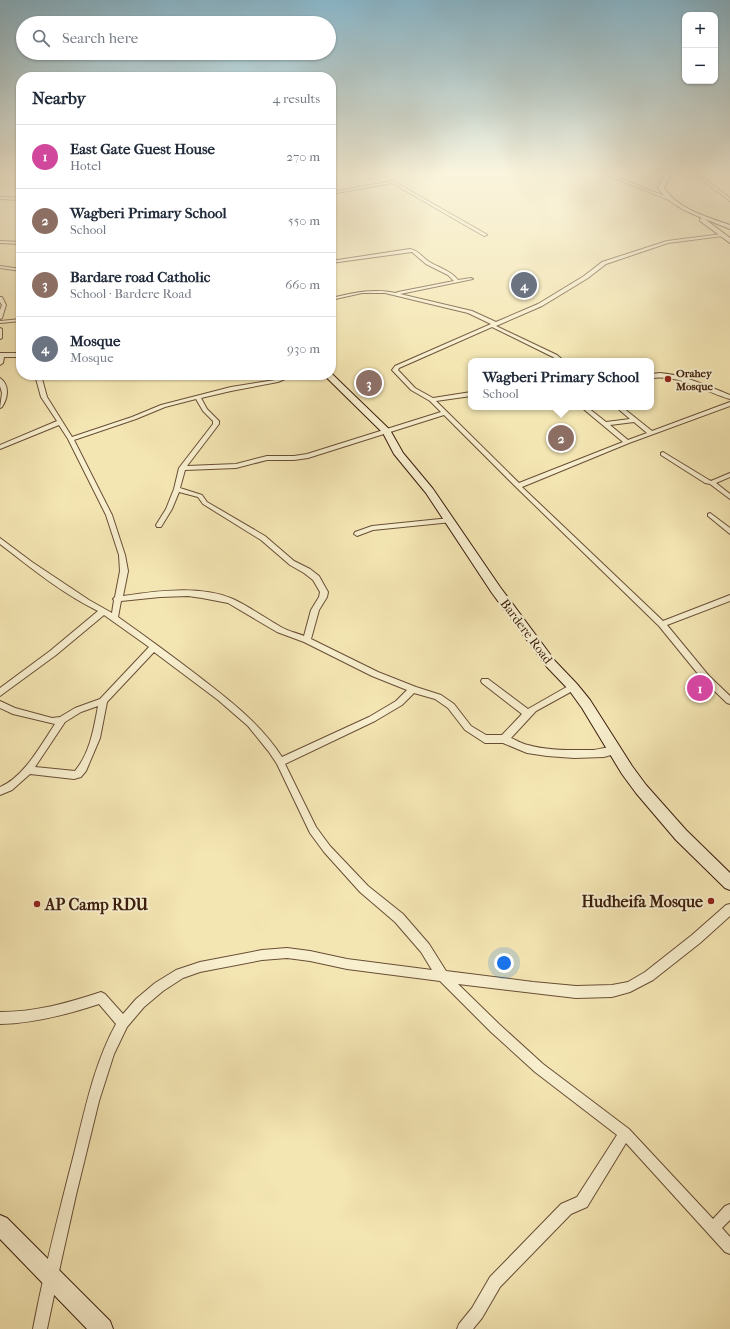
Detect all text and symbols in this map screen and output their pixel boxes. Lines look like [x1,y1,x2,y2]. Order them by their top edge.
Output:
map controls [682,12,718,84]
button: + [682,12,718,48]
search box [16,16,336,60]
icon: search [30,27,52,49]
text: Search here [62,29,138,47]
button: − [682,48,718,84]
text: Nearby [32,88,86,108]
text: 4 results [273,91,320,106]
text: East Gate Guest House [70,140,215,158]
text: 1 [43,149,47,164]
text: 270 m [286,149,320,164]
text: Hotel [70,158,101,173]
text: Wagberi Primary School [70,204,227,222]
text: 2 [42,213,48,228]
text: 550 m [288,213,320,228]
text: School [70,222,106,237]
text: Bardare road Catholic [70,268,210,286]
pin: 4 [511,270,537,300]
text: 3 [42,277,48,292]
text: 660 m [285,277,320,292]
text: School · Bardere Road [70,286,191,301]
text: Mosque [70,332,120,350]
text: 4 [41,341,49,356]
text: 930 m [287,341,320,356]
text: Mosque [70,350,114,365]
popup [468,358,654,410]
place label: Orahey Mosque [675,367,713,393]
pin: 3 [356,368,382,398]
text: Wagberi Primary School [483,368,639,386]
marker: Orahey Mosque [663,374,673,384]
text: School [483,386,519,401]
pin: 2 [548,423,574,453]
street label: Bardere Road [497,596,556,667]
pin: 1 [687,673,713,703]
place label: Hudheifa Mosque [581,892,703,912]
place label: AP Camp RDU [44,895,149,915]
marker: Hudheifa Mosque [706,896,716,906]
marker: AP Camp RDU [32,899,42,909]
your location [494,953,514,973]

